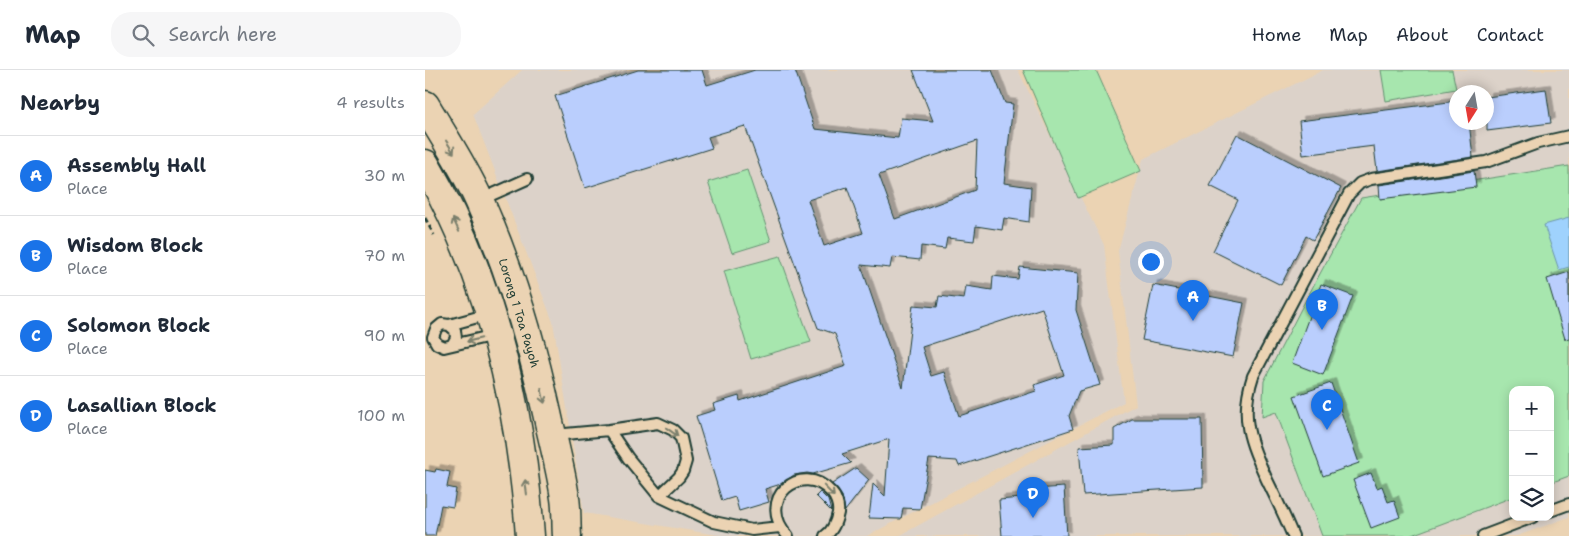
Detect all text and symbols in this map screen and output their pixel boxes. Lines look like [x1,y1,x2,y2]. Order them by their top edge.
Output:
search box [111,12,461,57]
text: Map [25,19,81,51]
icon: search [129,21,157,49]
text: Search here [169,22,277,47]
text: Home [1252,23,1301,47]
text: Map [1329,23,1368,47]
text: About [1396,23,1449,47]
text: Contact [1477,23,1544,47]
north arrow [1449,85,1494,130]
text: Nearby [20,89,100,117]
text: 4 results [336,92,405,113]
one-way arrow [445,139,455,153]
text: Assembly Hall [67,153,206,178]
text: A [30,165,42,186]
text: 30 m [364,165,405,186]
text: Place [67,178,108,199]
one-way arrow [450,218,460,233]
text: Wisdom Block [67,233,203,258]
text: B [31,245,41,266]
text: 70 m [364,245,405,266]
your location [1138,249,1164,275]
street label: Lorong 1 Toa Payoh [495,256,543,370]
text: Place [67,258,108,279]
pin: A [1177,280,1209,321]
pin: B [1306,289,1338,330]
text: Solomon Block [67,313,210,338]
text: C [31,325,41,346]
text: 90 m [364,325,405,346]
one-way arrow [466,336,482,345]
text: Place [67,338,108,359]
map controls [1509,386,1554,521]
button: + [1509,386,1554,431]
one-way arrow [539,388,548,404]
pin: C [1311,389,1343,430]
text: Lasallian Block [67,393,217,418]
text: D [30,405,42,426]
text: 100 m [357,405,405,426]
text: Place [67,418,108,439]
one-way arrow [666,426,679,437]
button: − [1509,431,1554,476]
button: layers [1509,476,1554,521]
pin: D [1017,477,1049,518]
one-way arrow [521,480,531,496]
one-way arrow [823,484,835,497]

